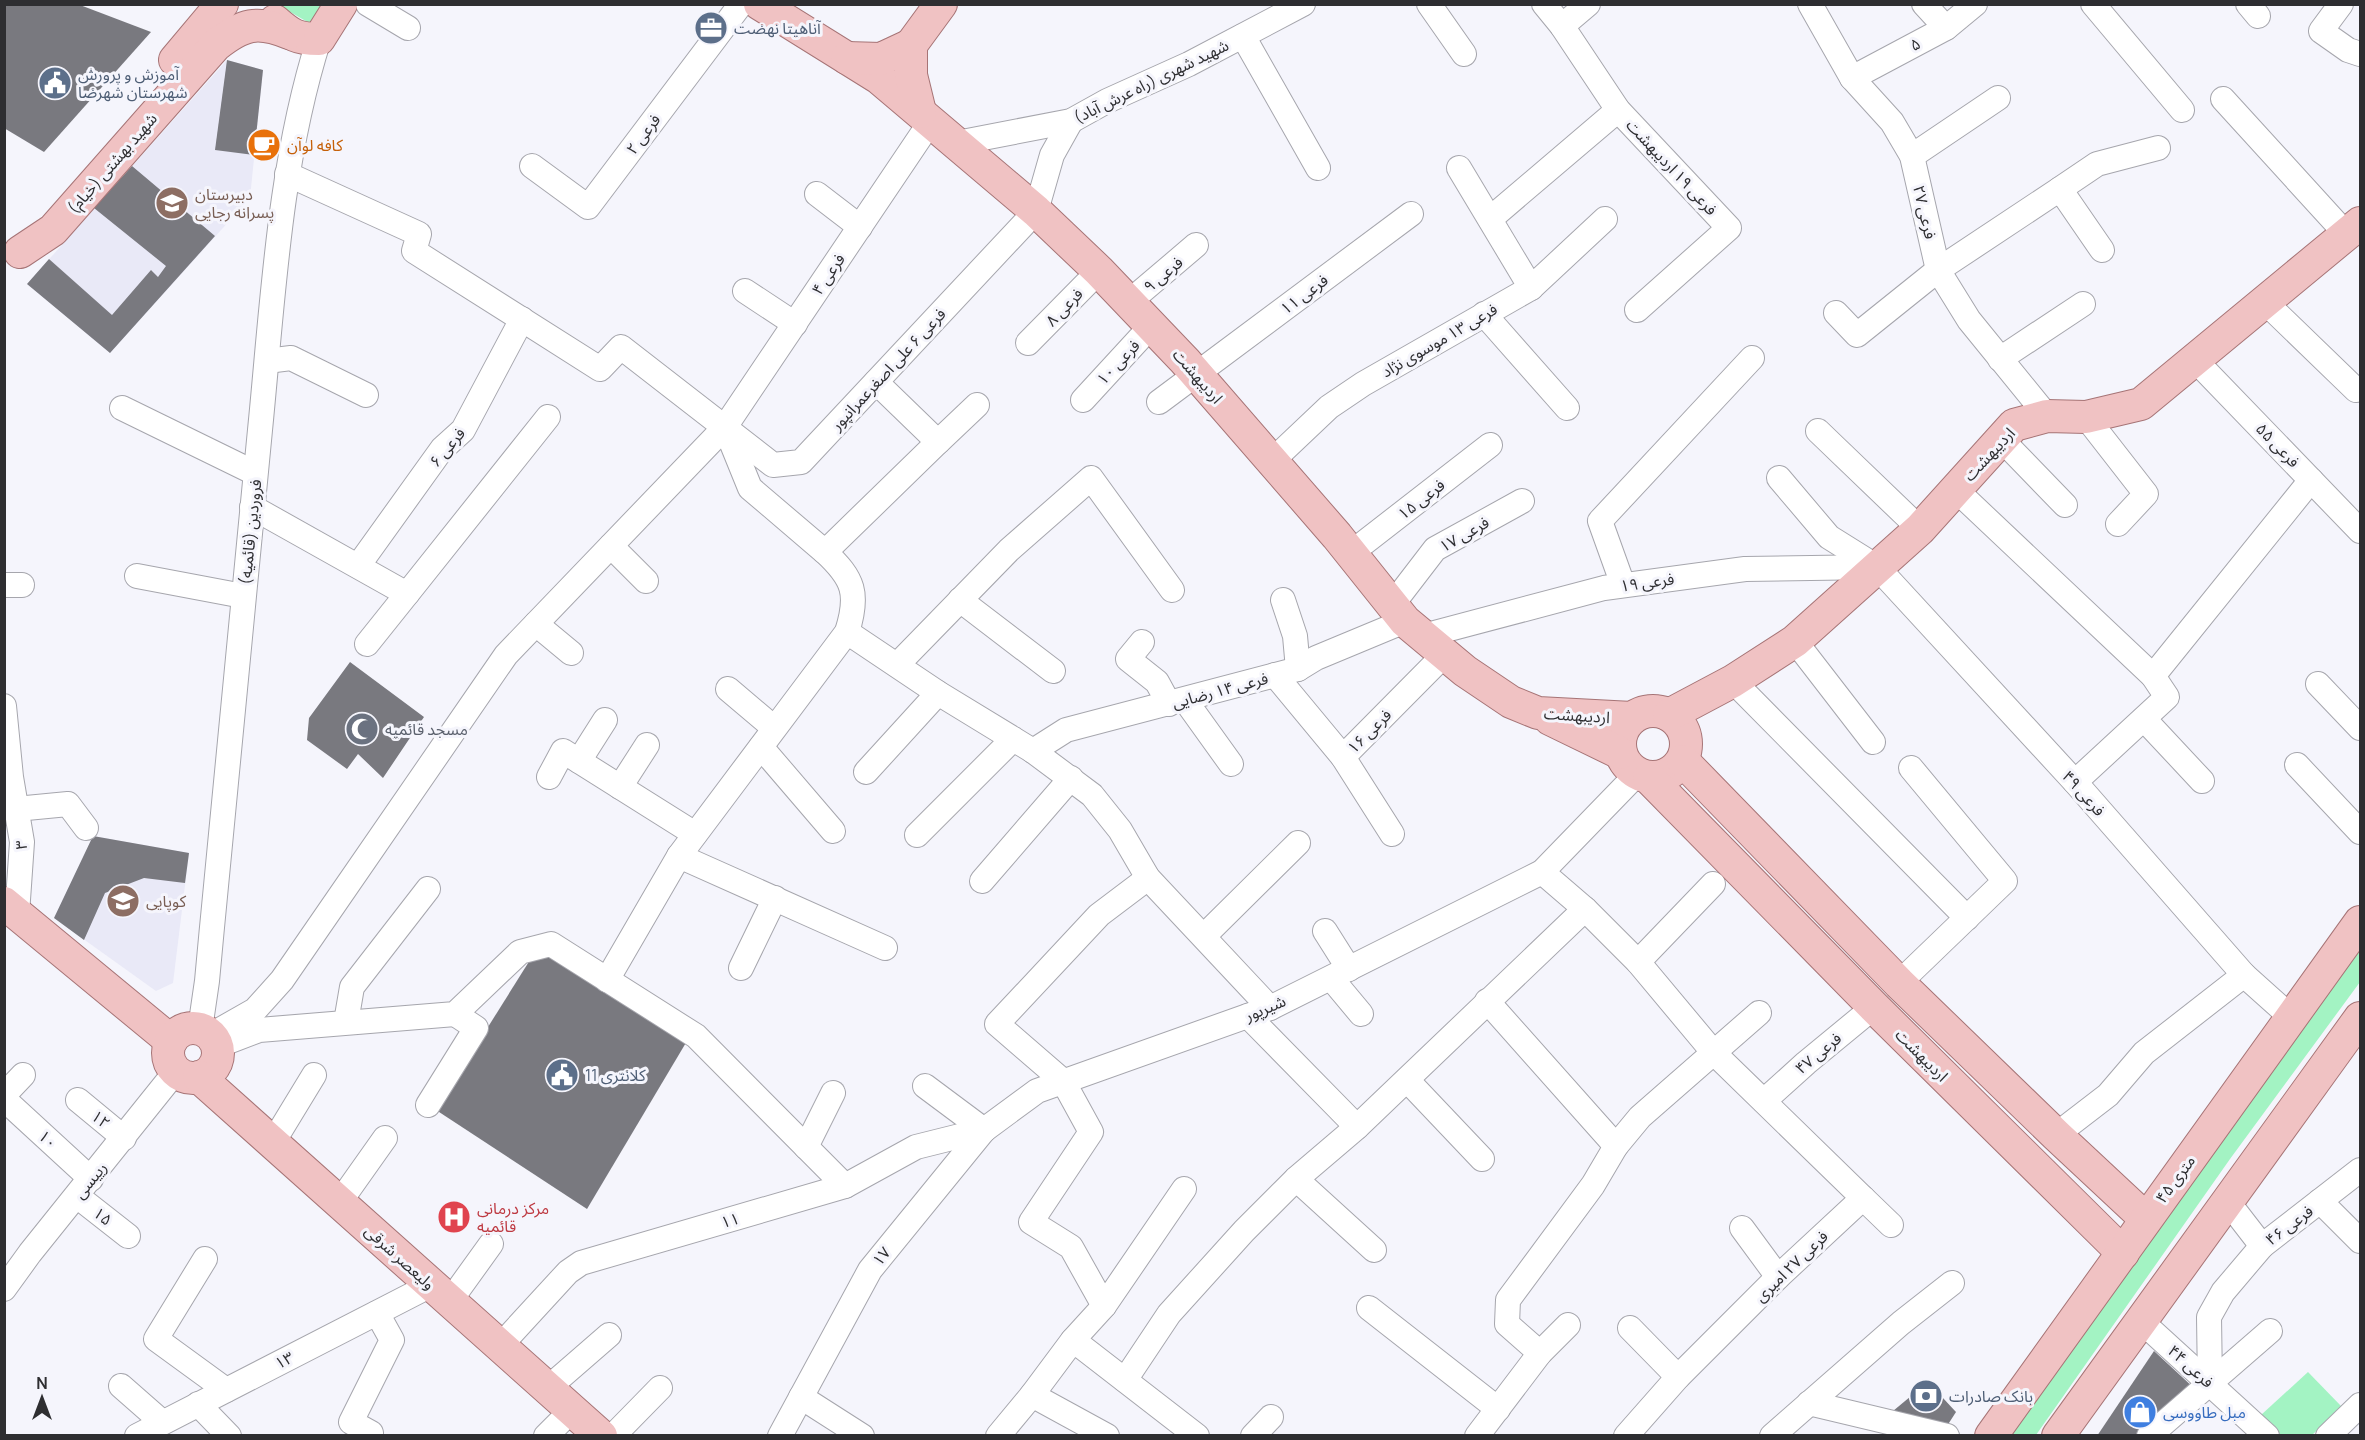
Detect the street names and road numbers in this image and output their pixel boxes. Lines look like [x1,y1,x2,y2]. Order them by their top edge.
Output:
street label: ۵ [1906,32,1924,56]
street label: شهید شهری (راه عرش آباد) [1070,34,1232,128]
street label: شهید بهشتی (خیام) [62,108,163,219]
street label: فرعی ۲ [621,109,665,159]
street label: فرعی ۱۹ اردیبهشت [1622,114,1722,220]
street label: فرعی ۲۷ [1908,183,1942,241]
street label: فرعی ۴ [806,249,850,299]
street label: فرعی ۹ [1139,251,1187,297]
street label: فرعی ۱۱ [1276,269,1332,319]
street label: فرعی ۸ [1040,283,1088,331]
street label: فرعی ۱‍۳ موسوی نژاد [1377,298,1501,382]
street label: فرعی ۶ علی اصغرعمرانپور [825,303,951,436]
street label: فرعی ۱۰ [1091,335,1145,389]
street label: اردیبهشت [1168,344,1228,408]
street label: فرعی ۵۵ [2251,418,2305,472]
street label: اردیبهشت [1958,422,2020,486]
street label: فرعی ۶ [424,423,470,471]
street label: فرعی ۱۵ [1393,474,1449,524]
street label: فروردین (قائمیه) [234,478,266,586]
street label: فرعی ۱۷ [1435,511,1493,557]
street label: فرعی ۱۹ [1619,567,1675,597]
street label: فرعی ۱۴ رضایی [1169,667,1271,713]
street label: اردیبهشت [1543,702,1611,728]
street label: فرعی ۱۶ [1342,704,1396,758]
street label: فرعی ۴۹ [2058,765,2110,821]
street label: ۳ [10,840,32,850]
street label: شیرپور [1240,990,1289,1027]
street label: اردیبهشت [1891,1024,1953,1086]
street label: فرعی ۴۷ [1790,1027,1846,1079]
street label: ۱۲ [87,1105,115,1133]
street label: ۱۰ [34,1125,62,1153]
street label: ۴۵ متری [2150,1151,2200,1207]
street label: رییسی [68,1157,112,1203]
street label: فرعی ۴۶ [2261,1200,2317,1250]
street label: ۱۵ [89,1202,117,1230]
street label: ۱۱ [718,1207,742,1233]
street label: ولیعصر شرقی [360,1219,440,1295]
street label: فرعی ۲۷ امیری [1749,1225,1833,1307]
street label: ۱۷ [867,1242,895,1270]
street label: فرعی ۴۴ [2163,1340,2219,1392]
street label: ۱۳ [271,1346,297,1374]

